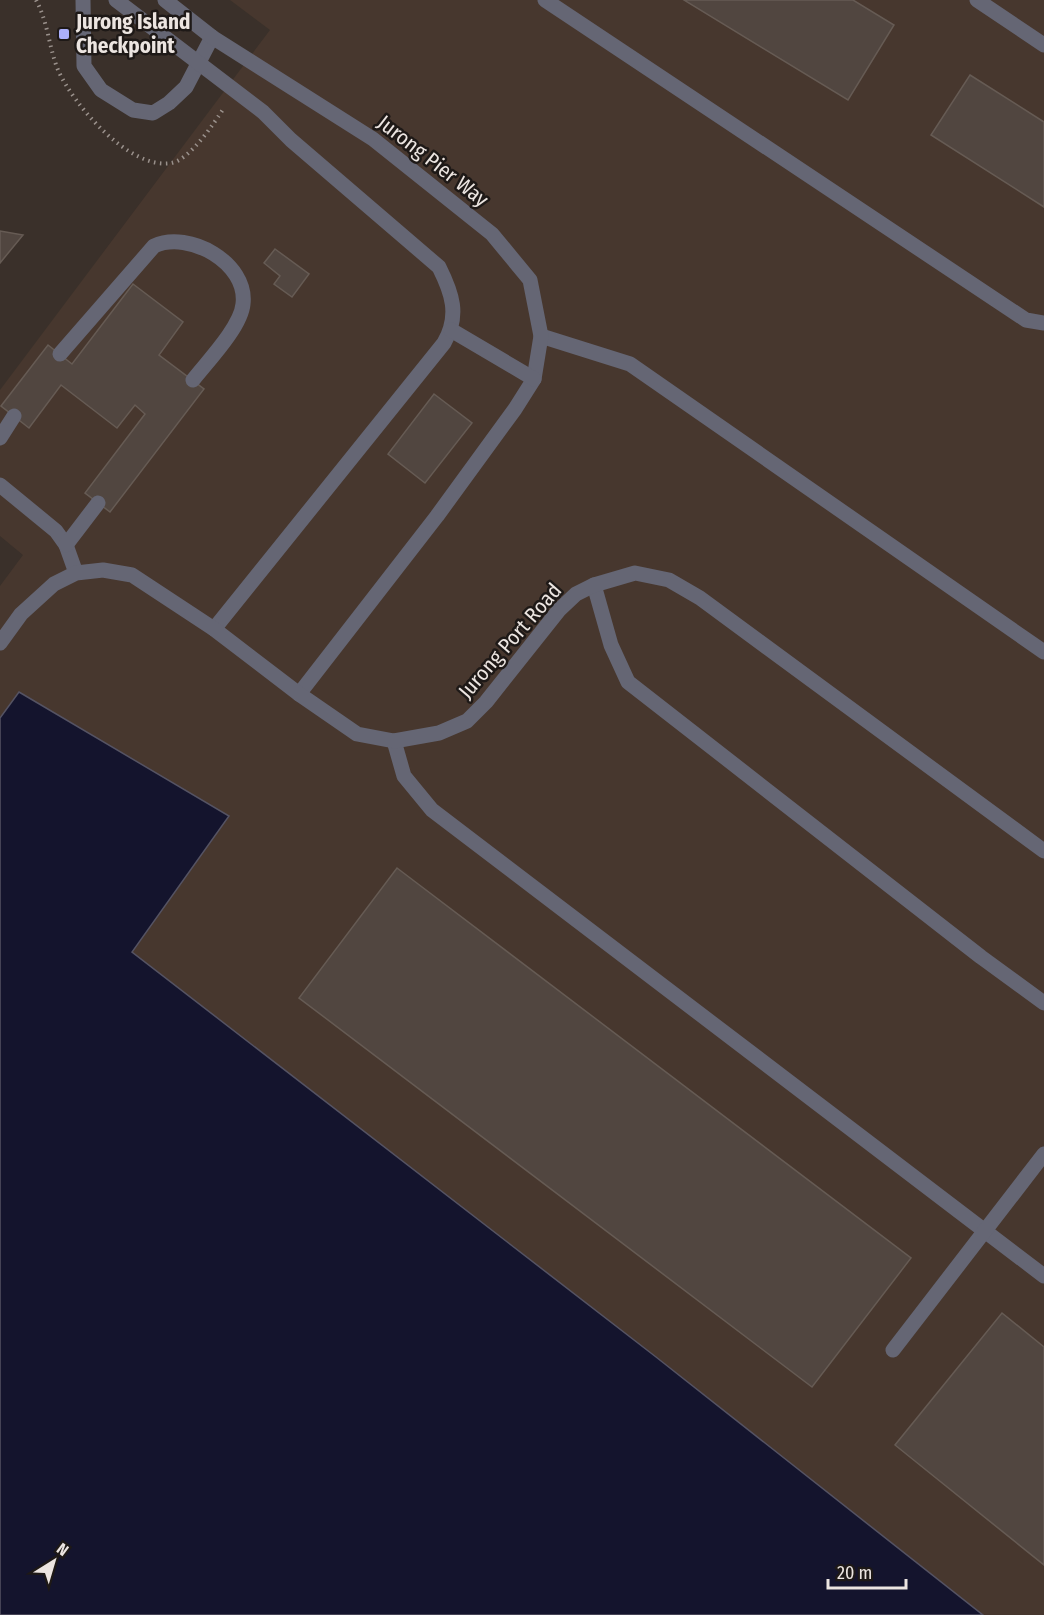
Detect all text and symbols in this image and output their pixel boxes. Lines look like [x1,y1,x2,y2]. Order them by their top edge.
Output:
place label: Jurong Island Checkpoint [75,9,190,59]
marker: Jurong Island Checkpoint [57,27,71,41]
street label: Jurong Pier Way [372,110,494,213]
street label: Jurong Port Road [453,578,567,704]
north arrow [24,1531,84,1591]
text: N [53,1539,72,1560]
scale bar [828,1552,906,1590]
text: 20 m [837,1562,872,1584]

